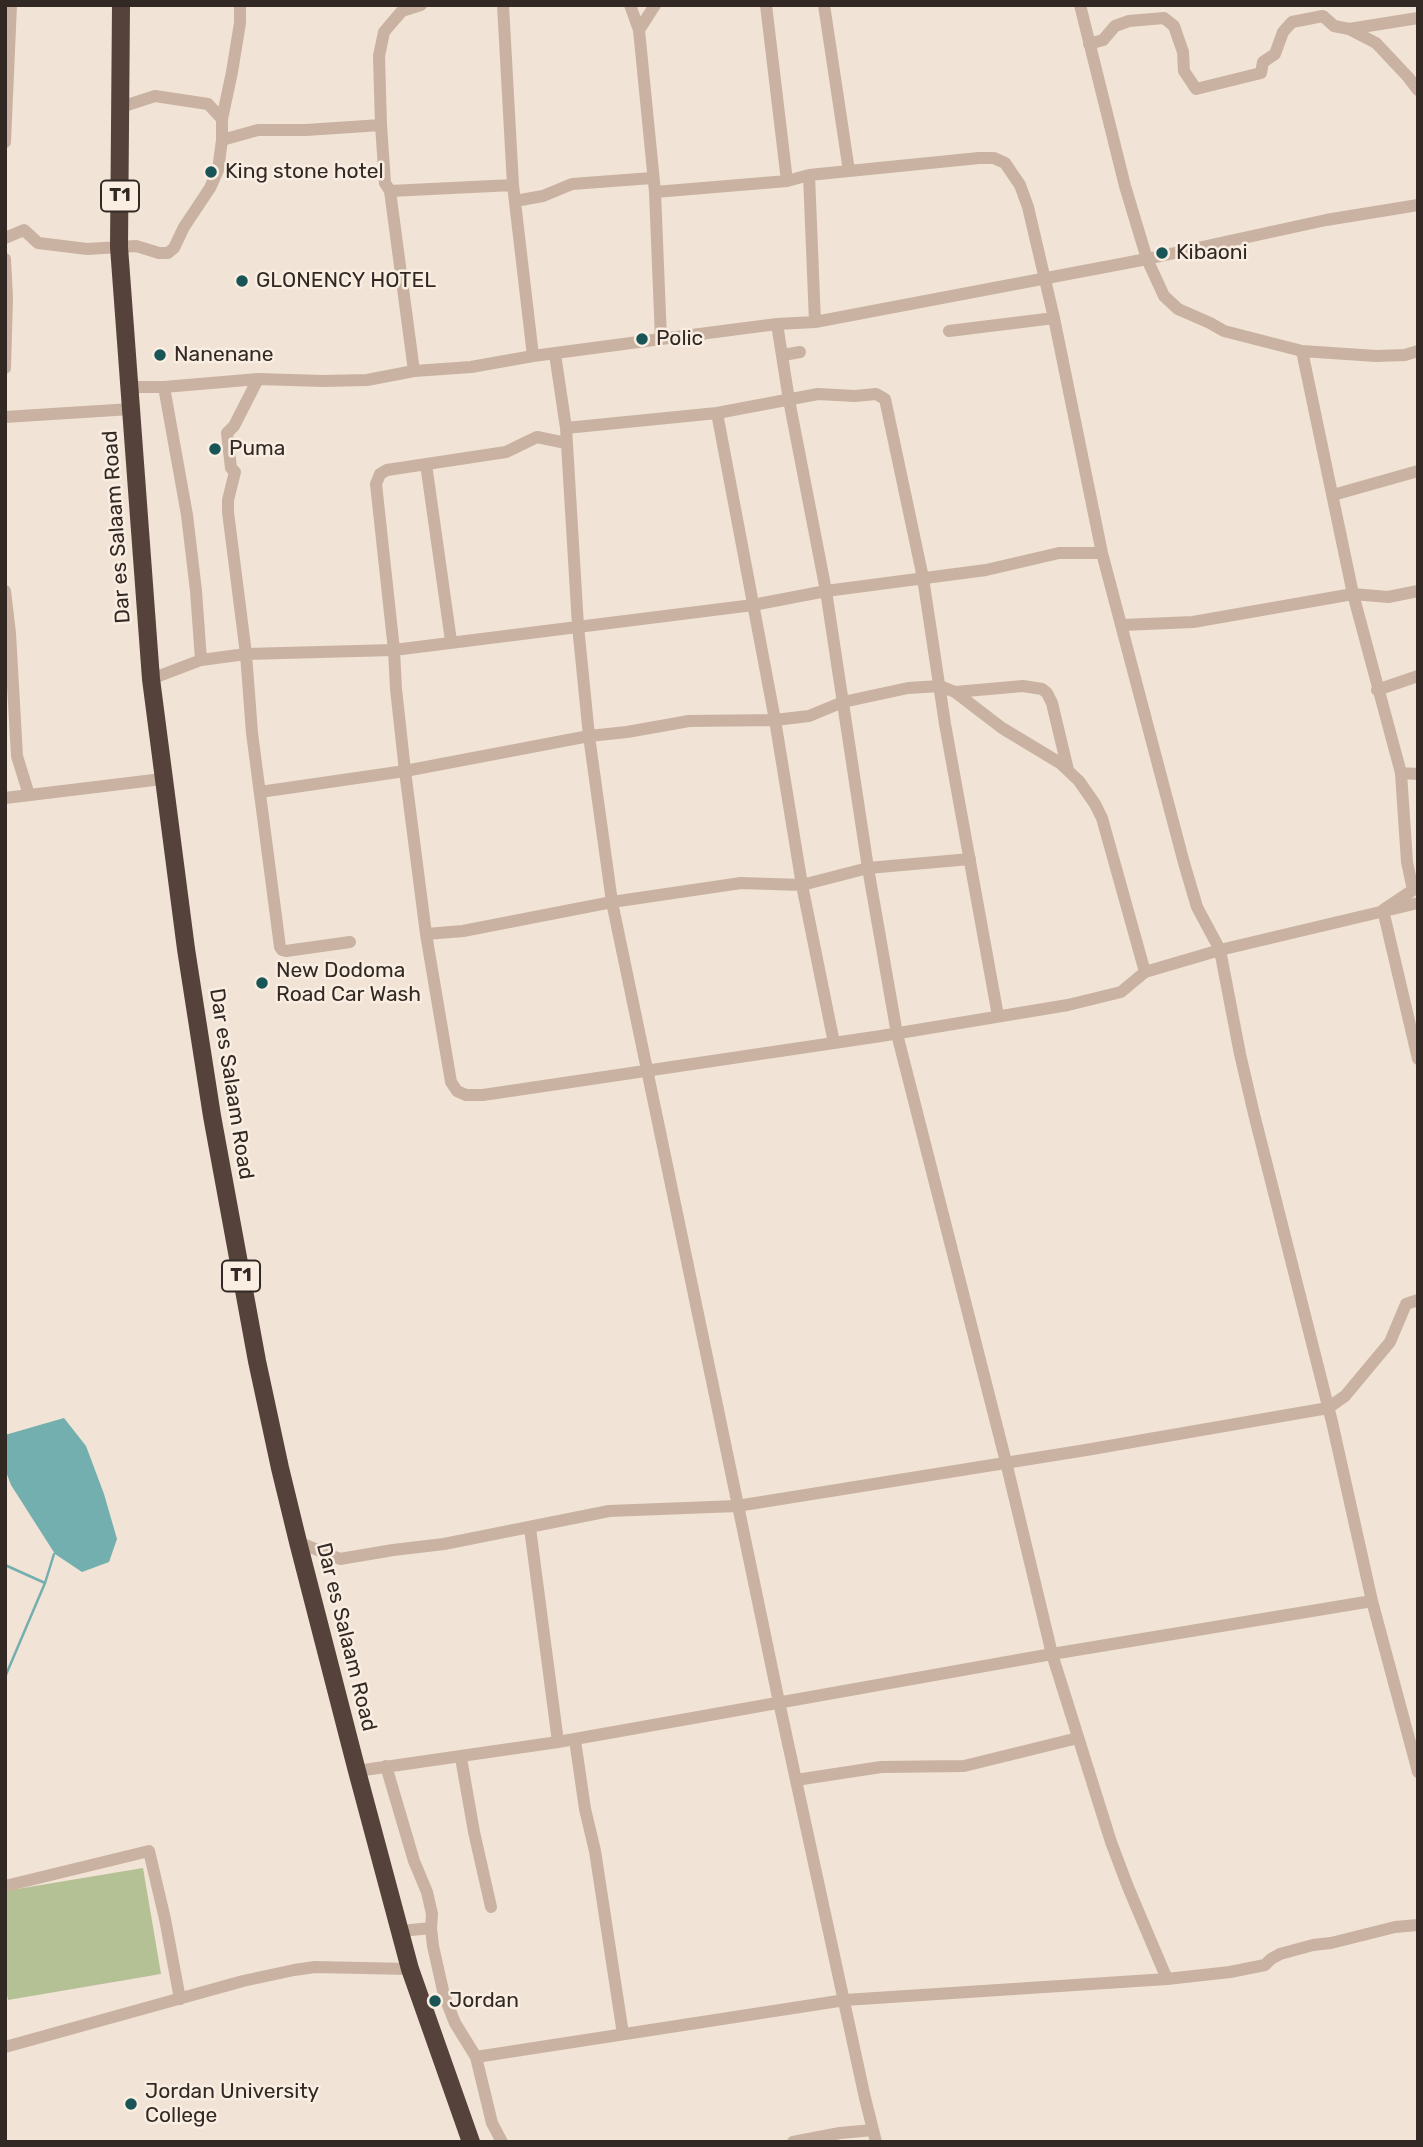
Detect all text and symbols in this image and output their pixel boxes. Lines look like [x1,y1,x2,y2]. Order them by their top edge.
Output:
place label: King stone hotel [225,159,384,185]
marker: King stone hotel [203,164,219,180]
road number: T1 [101,180,139,212]
place label: Kibaoni [1176,240,1248,266]
marker: Kibaoni [1154,245,1170,261]
place label: GLONENCY HOTEL [256,268,436,294]
marker: GLONENCY HOTEL [234,273,250,289]
place label: Polic [656,326,703,352]
marker: Polic [634,331,650,347]
place label: Nanenane [174,342,273,368]
marker: Nanenane [152,347,168,363]
street label: Dar es Salaam Road [98,430,136,624]
place label: Puma [229,436,285,462]
marker: Puma [207,441,223,457]
place label: New Dodoma Road Car Wash [276,958,421,1008]
marker: New Dodoma Road Car Wash [254,975,270,991]
street label: Dar es Salaam Road [203,987,259,1181]
road number: T1 [222,1260,260,1292]
street label: Dar es Salaam Road [310,1540,382,1734]
place label: Jordan [449,1988,519,2014]
marker: Jordan [427,1993,443,2009]
place label: Jordan University College [145,2079,319,2129]
marker: Jordan University College [123,2096,139,2112]

